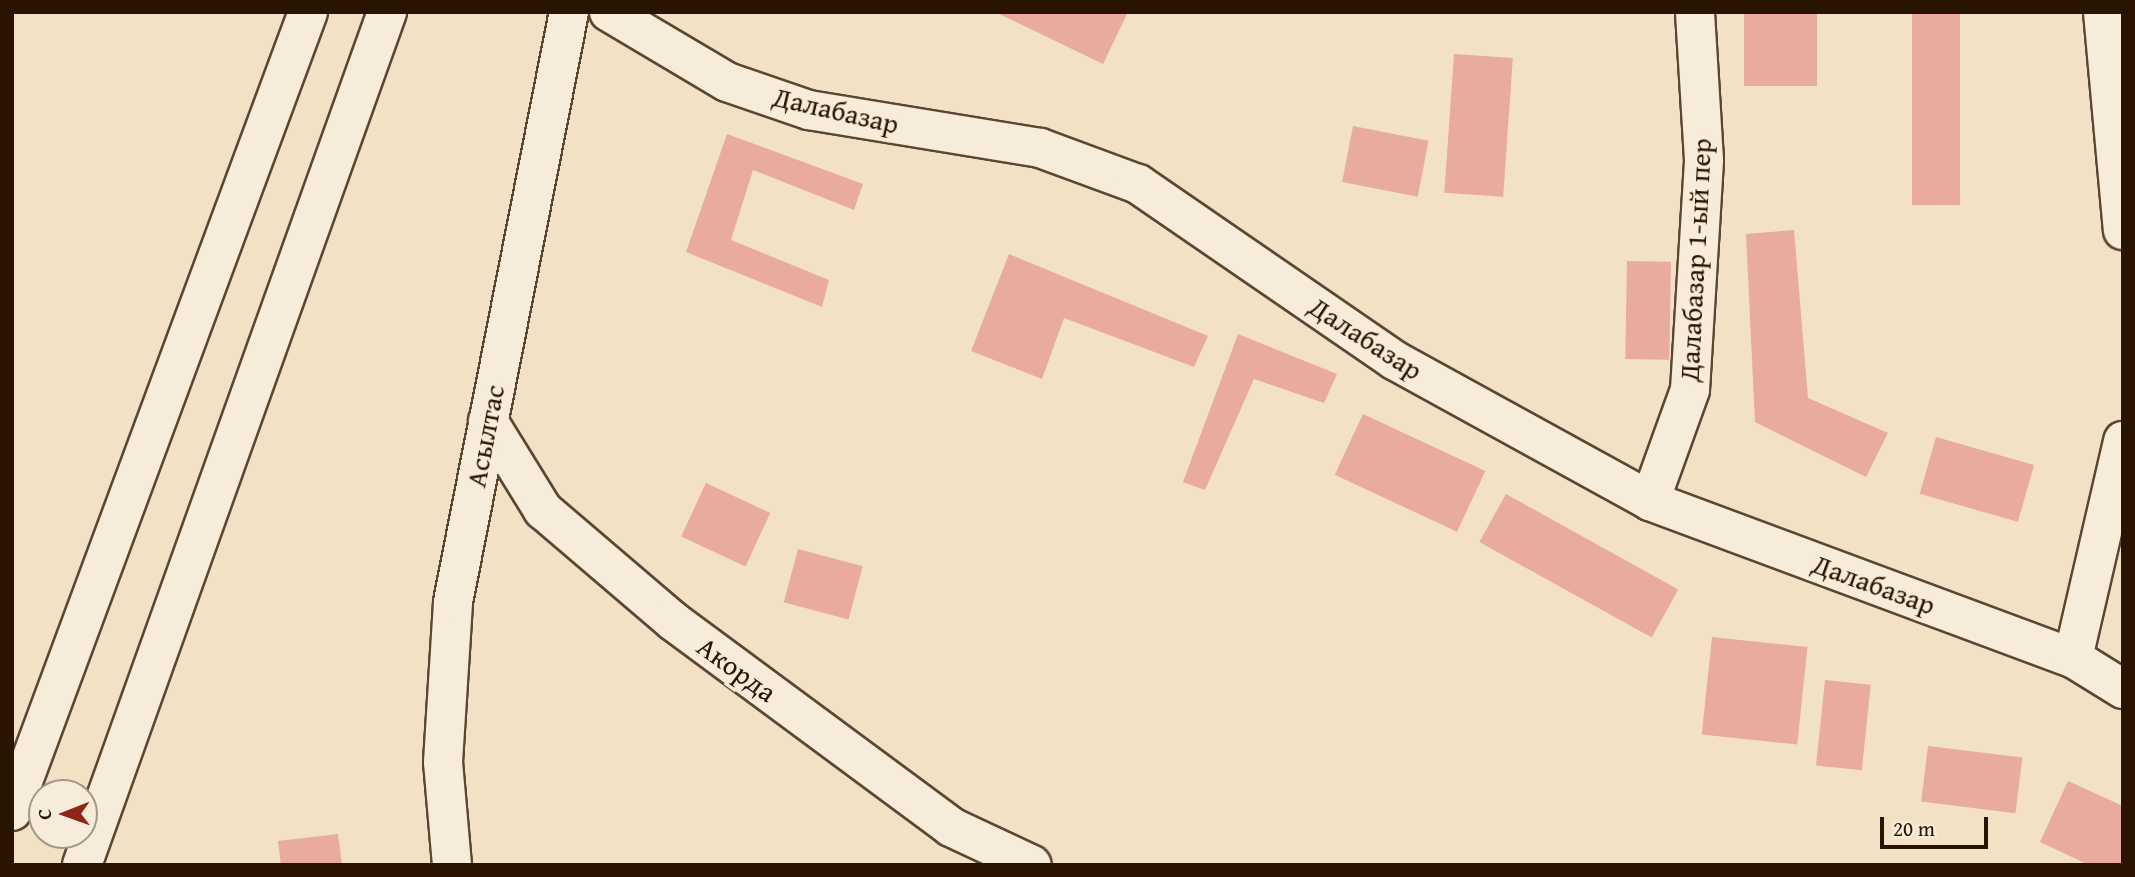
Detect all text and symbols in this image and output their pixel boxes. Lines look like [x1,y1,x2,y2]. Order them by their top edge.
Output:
street label: Далабазар [770,79,902,141]
street label: Далабазар 1-ый пер [1672,137,1718,383]
street label: Далабазар [1303,289,1429,387]
street label: Асылтас [459,382,511,490]
street label: Далабазар [1808,546,1940,622]
street label: Акорда [691,629,783,709]
north arrow [28,779,98,849]
scale bar [1883,804,1992,848]
text: С [30,809,58,820]
text: 20 m [1893,813,1935,844]

